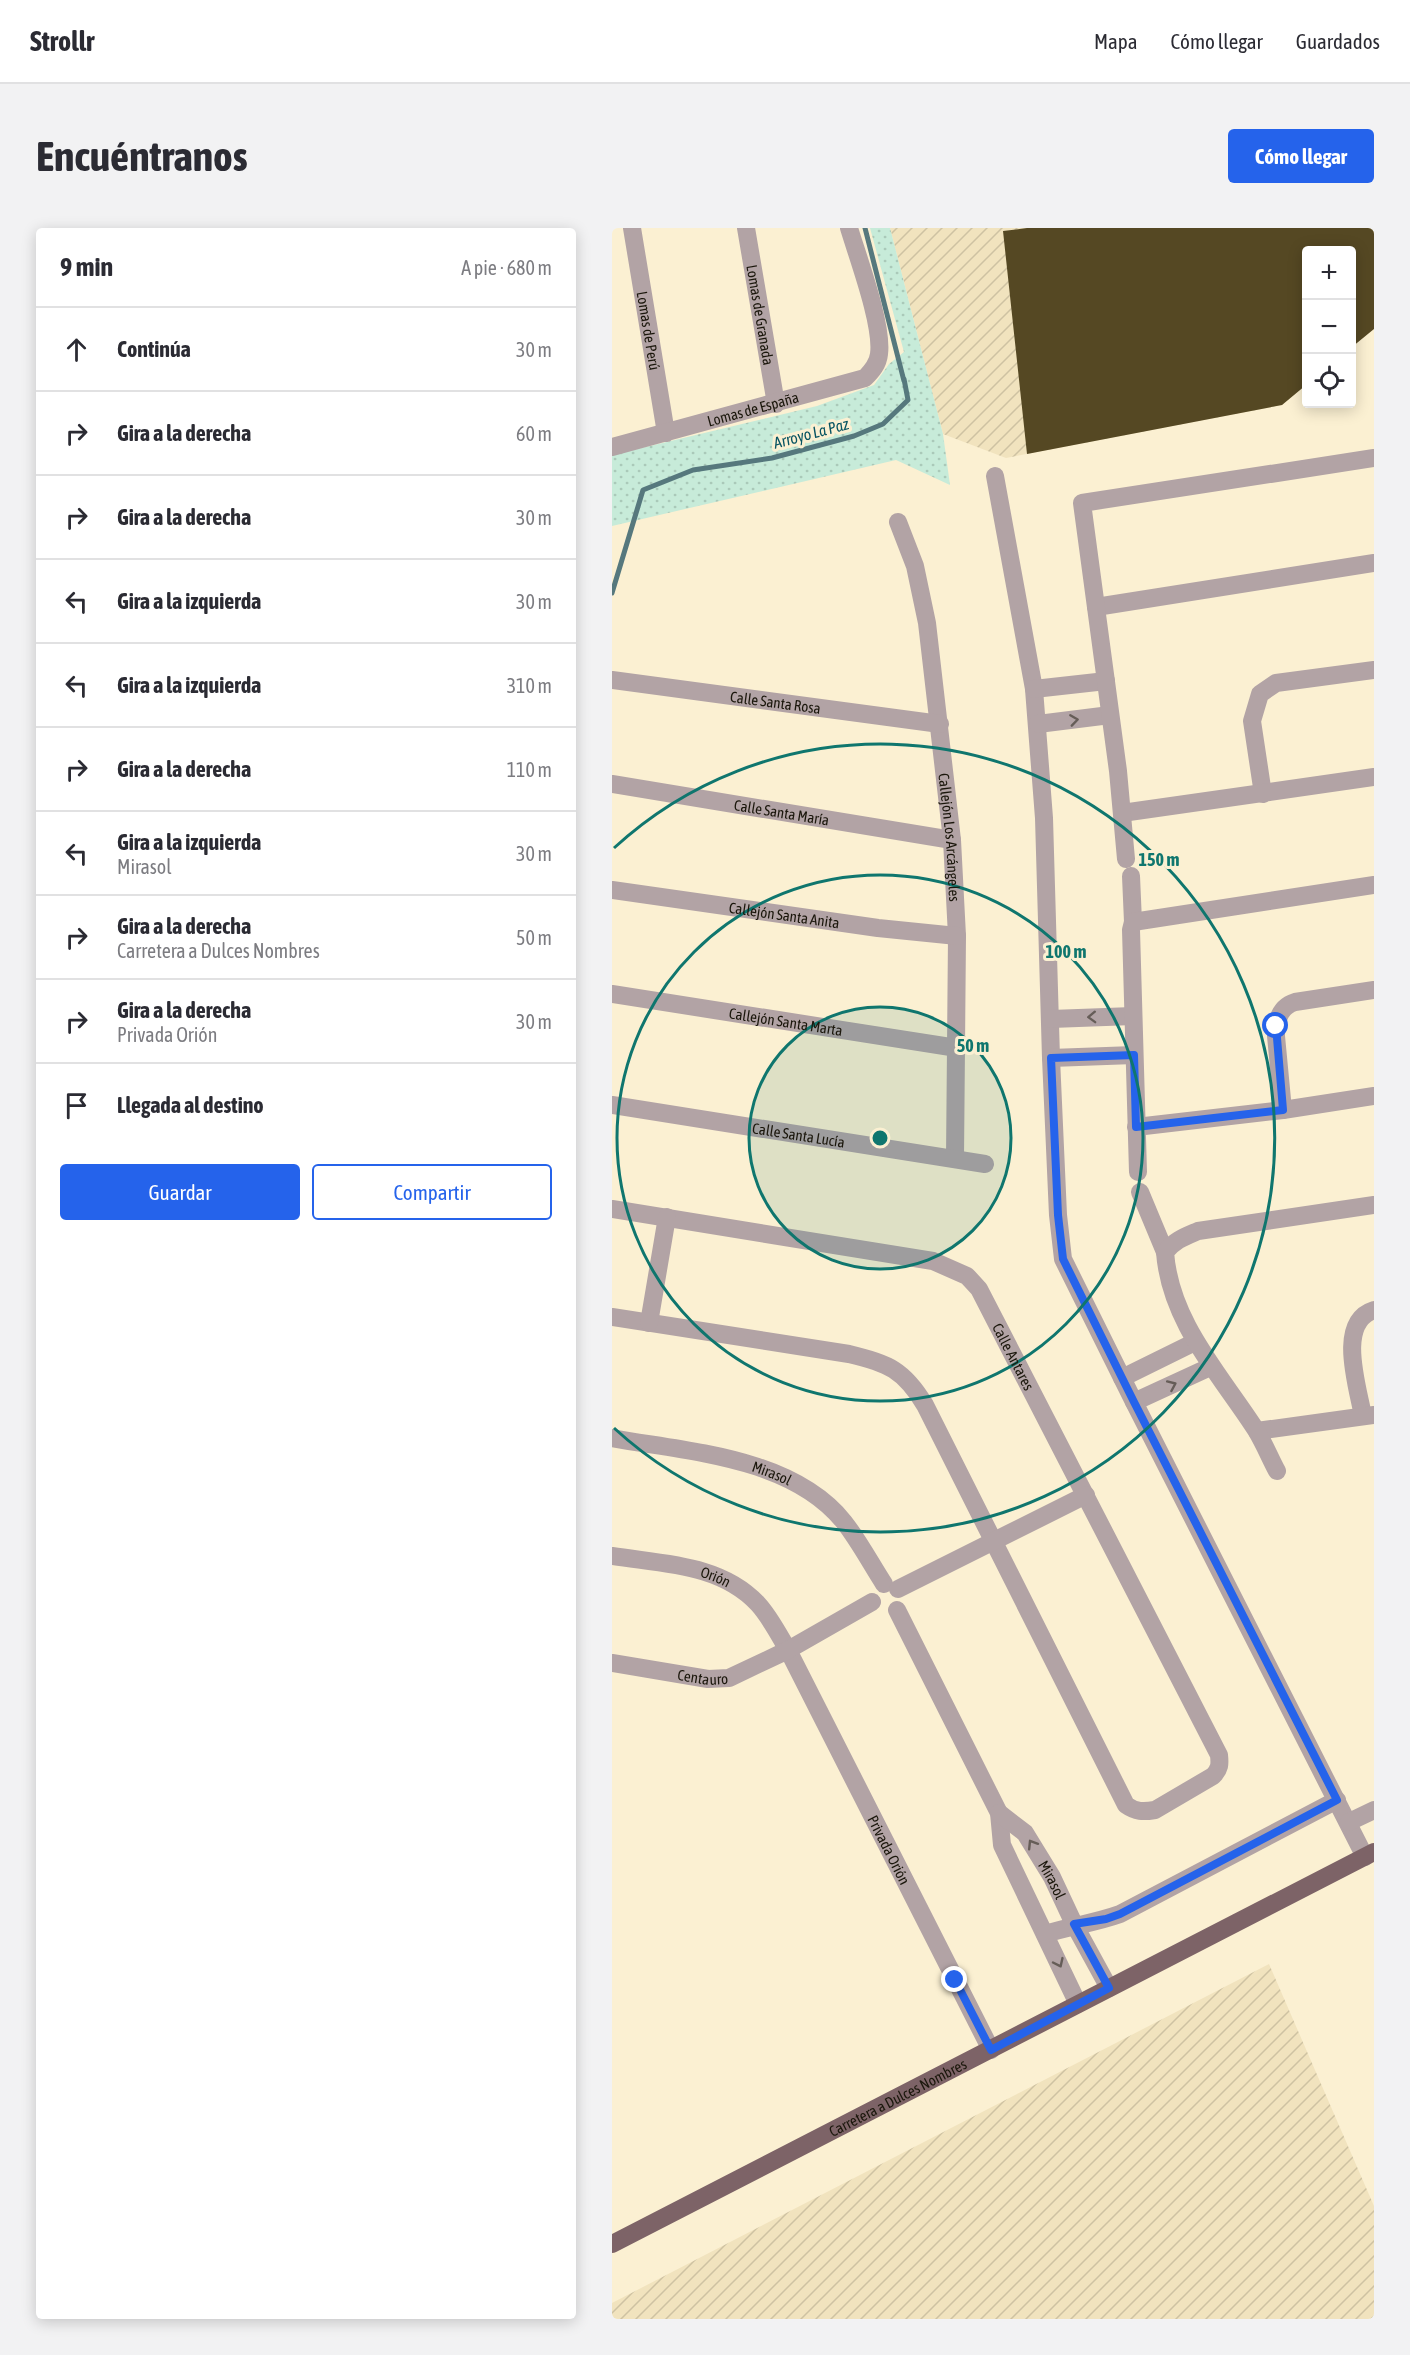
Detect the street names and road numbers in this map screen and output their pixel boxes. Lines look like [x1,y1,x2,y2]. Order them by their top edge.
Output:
street label: Lomas de Granada [744,263,778,366]
street label: Lomas de Perú [634,290,664,371]
street label: Lomas de España [705,388,800,429]
street label: Calle Santa Rosa [729,687,822,716]
street label: Callejón Los Arcángeles [936,772,964,902]
street label: Calle Santa María [733,796,831,828]
street label: Callejón Santa Anita [728,898,841,931]
street label: Callejón Santa Marta [728,1004,844,1038]
street label: Calle Santa Lucía [751,1119,846,1150]
street label: Calle Antares [990,1320,1038,1393]
street label: Mirasol [750,1457,795,1488]
street label: Orión [699,1563,734,1590]
street label: Centauro [676,1666,729,1688]
street label: Privada Orión [865,1812,914,1887]
street label: Mirasol [1035,1857,1069,1902]
street label: Carretera a Dulces Nombres [826,2055,969,2140]

